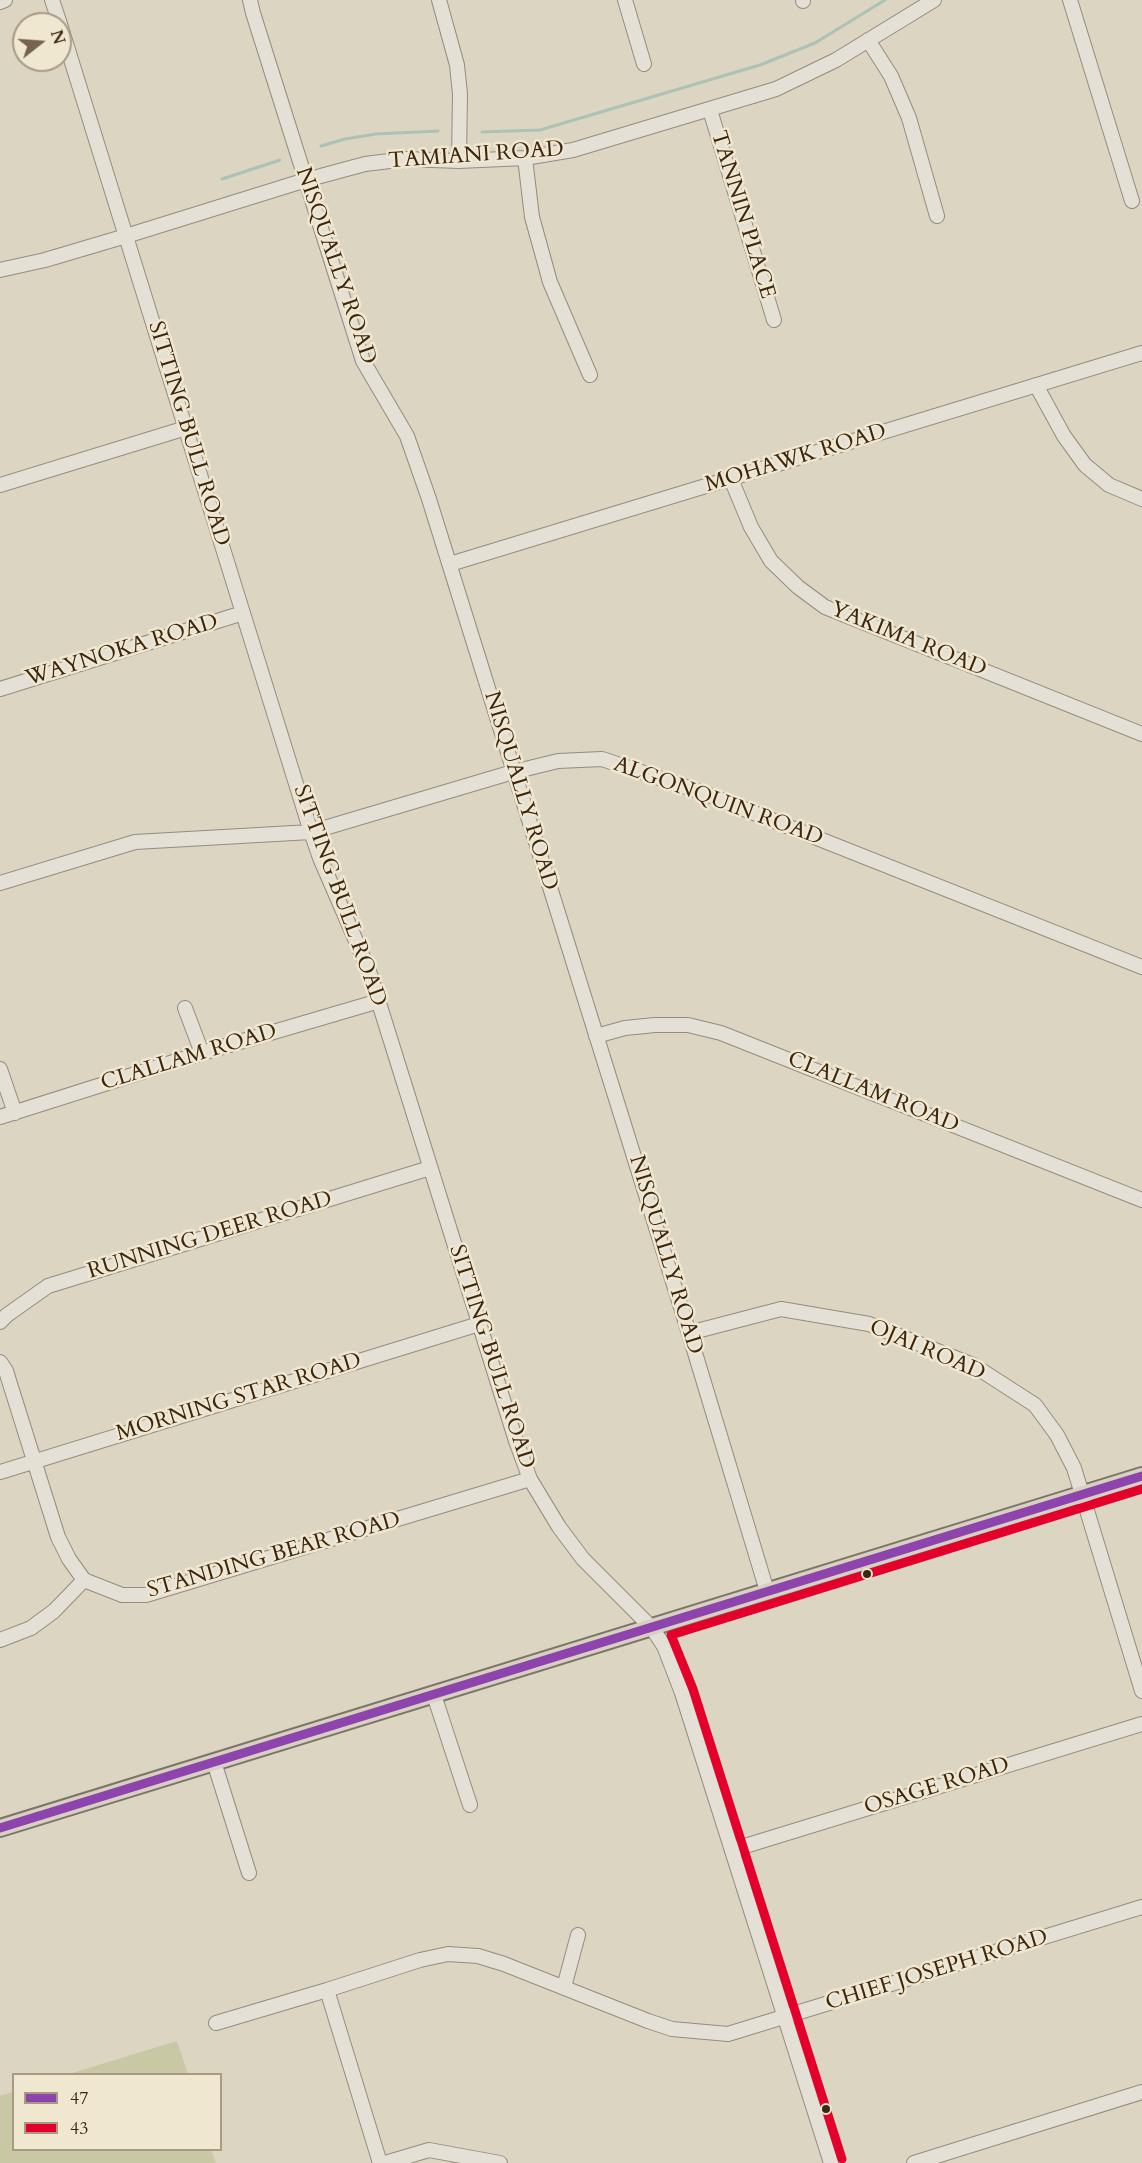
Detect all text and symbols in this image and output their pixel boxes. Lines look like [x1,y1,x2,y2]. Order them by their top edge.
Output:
north arrow [12,12,72,72]
text: N [45,27,70,47]
street label: TANNIN PLACE [704,128,780,302]
street label: TAMIANI ROAD [387,137,565,175]
street label: NISQUALLY ROAD [289,164,381,368]
street label: SITTING BULL ROAD [141,318,235,550]
street label: MOHAWK ROAD [702,419,890,499]
street label: YAKIMA ROAD [826,597,990,683]
street label: WAYNOKA ROAD [23,609,221,693]
street label: NISQUALLY ROAD [477,688,563,894]
street label: ALGONQUIN ROAD [610,752,826,852]
street label: SITTING BULL ROAD [287,782,391,1010]
street label: CLALLAM ROAD [98,1019,280,1097]
street label: CLALLAM ROAD [783,1047,963,1139]
street label: NISQUALLY ROAD [622,1152,708,1358]
street label: RUNNING DEER ROAD [85,1186,335,1286]
street label: SITTING BULL ROAD [442,1242,540,1472]
street label: OJAI ROAD [865,1315,989,1387]
street label: MORNING STAR ROAD [113,1348,365,1448]
street label: STANDING BEAR ROAD [144,1507,404,1605]
unlabelled marker [861,1568,873,1580]
street label: OSAGE ROAD [861,1752,1013,1822]
street label: CHIEF JOSEPH ROAD [823,1925,1051,2017]
legend [12,2073,222,2151]
text: 47 [70,2086,88,2111]
unlabelled marker [820,2103,832,2115]
text: 43 [70,2116,88,2141]

